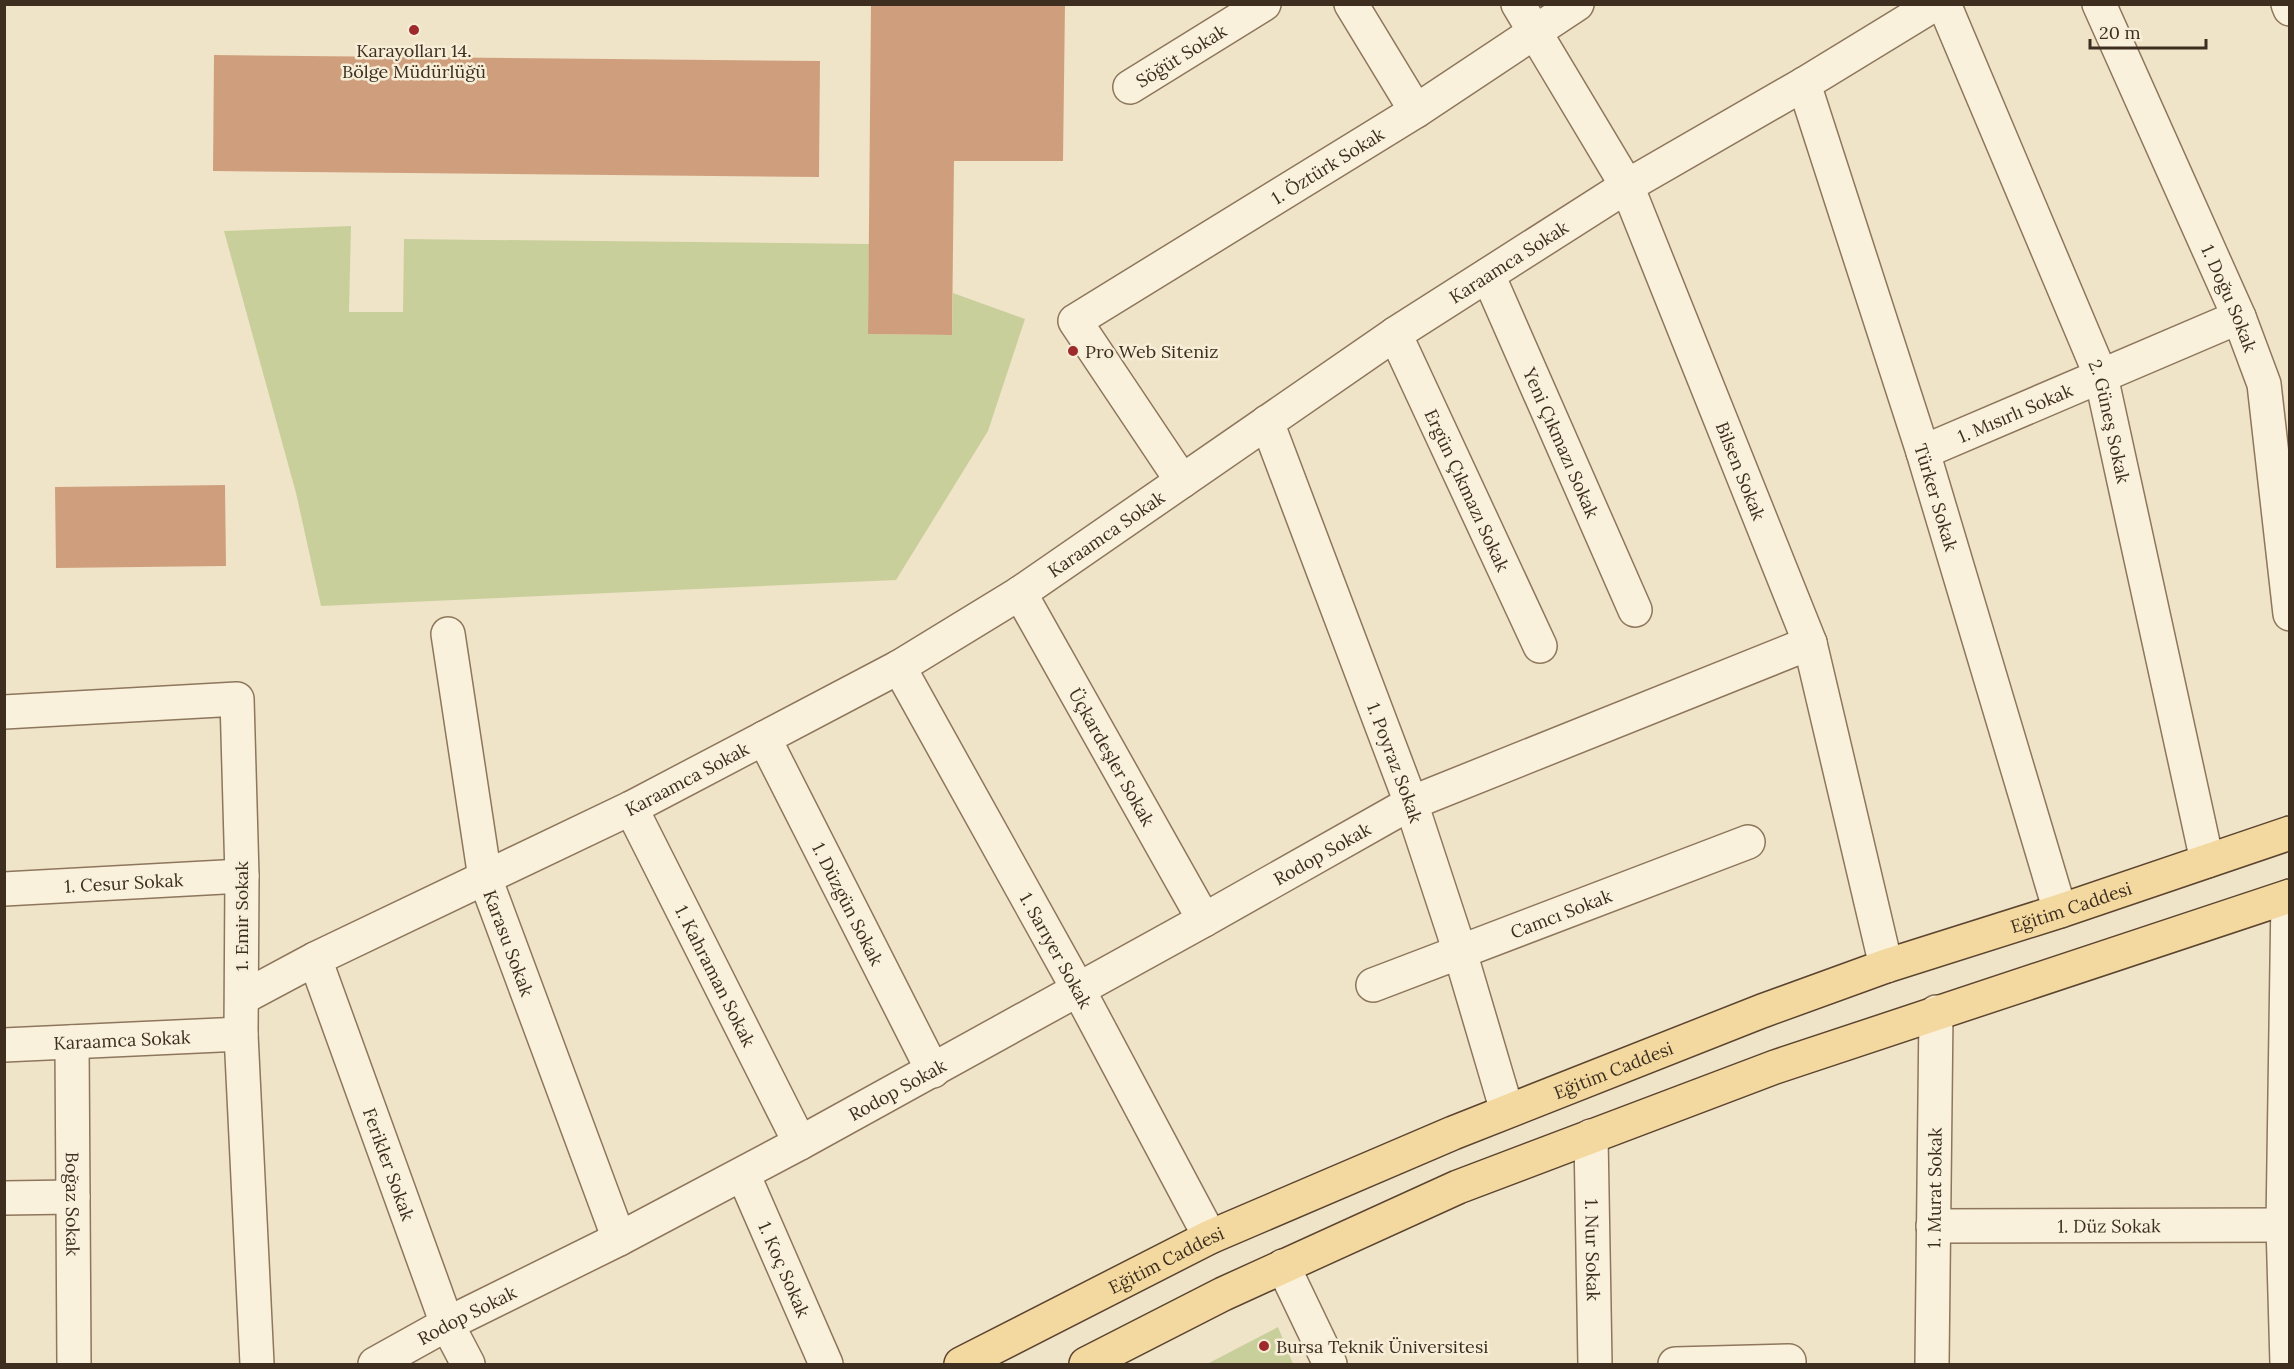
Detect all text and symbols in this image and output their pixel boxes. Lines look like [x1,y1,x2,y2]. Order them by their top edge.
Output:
scale bar [2090,12,2206,50]
street label: Söğüt Sokak [1131,18,1231,92]
text: 20 m [2099,21,2141,44]
marker: Karayolları 14. Bölge Müdürlüğü [407,23,421,37]
place label: Karayolları 14. Bölge Müdürlüğü [342,39,486,83]
street label: 1. Öztürk Sokak [1267,122,1388,209]
street label: Karaamca Sokak [1445,215,1573,308]
street label: 1. Doğu Sokak [2197,241,2263,355]
place label: Pro Web Siteniz [1085,340,1218,363]
marker: Pro Web Siteniz [1066,344,1080,358]
street label: 2. Güneş Sokak [2084,356,2136,486]
street label: Yeni Çıkmazı Sokak [1518,363,1605,522]
street label: 1. Mısırlı Sokak [1954,378,2076,447]
street label: Ergün Çıkmazı Sokak [1420,405,1515,575]
street label: Bilsen Sokak [1711,418,1771,524]
street label: Türker Sokak [1910,441,1963,554]
street label: Karaamca Sokak [1043,485,1169,582]
street label: Üçkardeşler Sokak [1064,684,1160,830]
street label: 1. Poyraz Sokak [1363,699,1428,826]
street label: Karaamca Sokak [621,736,753,821]
street label: Rodop Sokak [1269,817,1375,890]
street label: 1. Düzgün Sokak [807,839,889,970]
street label: 1. Emir Sokak [230,861,253,971]
street label: 1. Cesur Sokak [64,868,184,897]
street label: Eğitim Caddesi [2007,876,2134,938]
street label: Camcı Sokak [1507,884,1615,943]
street label: Karasu Sokak [479,886,539,1000]
street label: 1. Sarıyer Sokak [1015,888,1098,1012]
street label: 1. Kahraman Sokak [670,901,761,1051]
street label: Karaamca Sokak [53,1025,191,1054]
street label: Eğitim Caddesi [1550,1036,1676,1104]
street label: Rodop Sokak [844,1053,950,1126]
street label: Ferikler Sokak [358,1104,420,1224]
street label: 1. Murat Sokak [1922,1127,1946,1249]
street label: Boğaz Sokak [61,1152,85,1257]
street label: 1. Nur Sokak [1581,1199,1605,1302]
street label: 1. Düz Sokak [2057,1214,2161,1237]
street label: 1. Koç Sokak [754,1218,816,1321]
street label: Eğitim Caddesi [1104,1221,1227,1298]
street label: Rodop Sokak [413,1280,520,1350]
place label: Bursa Teknik Üniversitesi [1276,1335,1488,1358]
marker: Bursa Teknik Üniversitesi [1257,1339,1271,1353]

